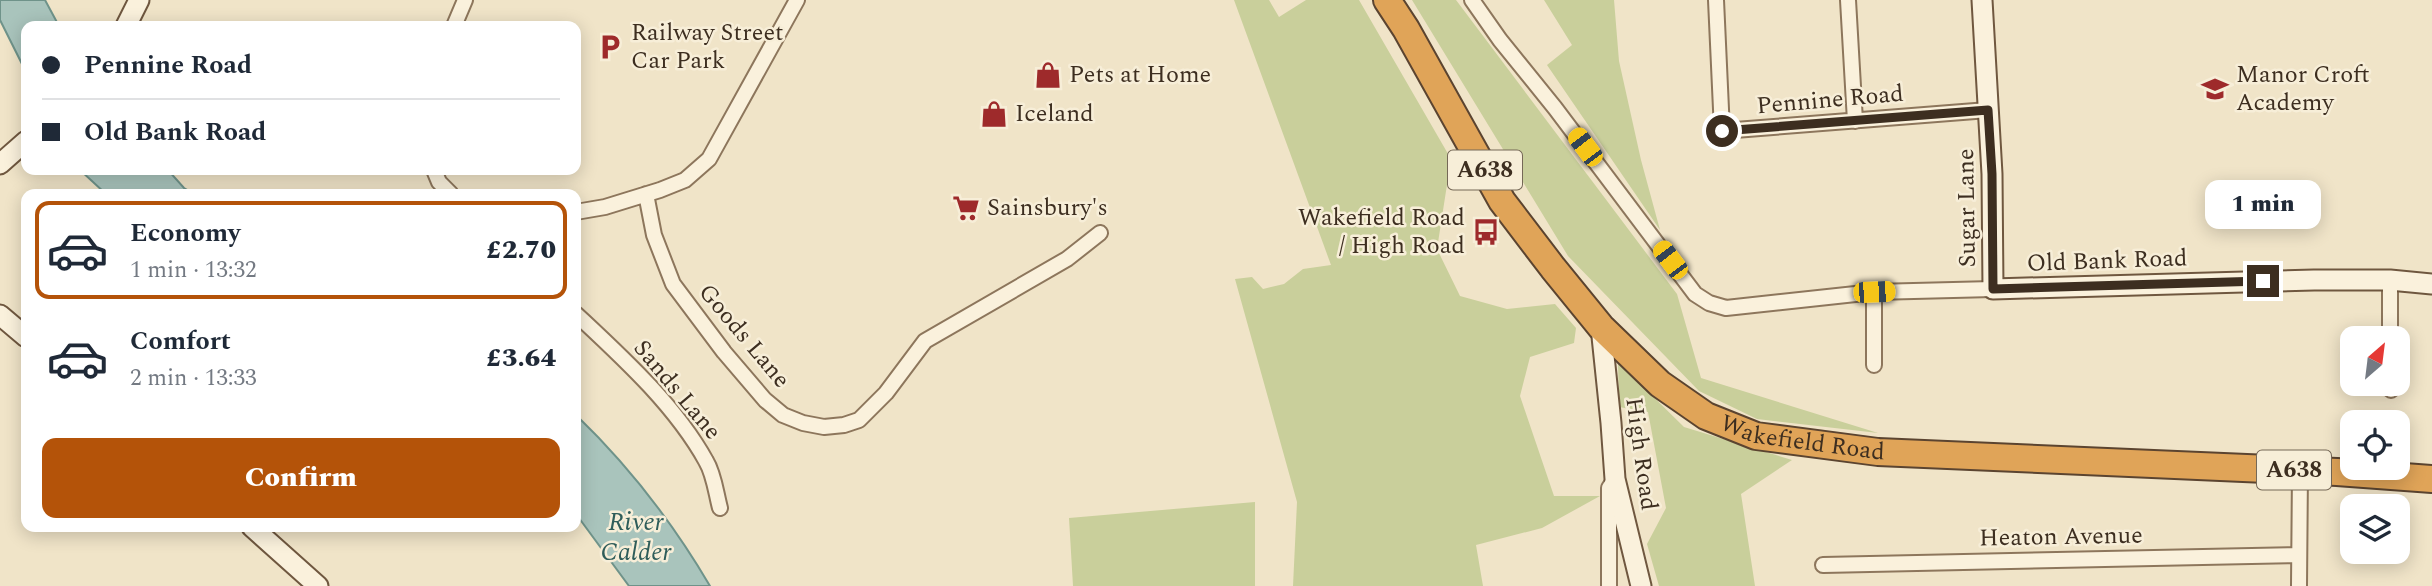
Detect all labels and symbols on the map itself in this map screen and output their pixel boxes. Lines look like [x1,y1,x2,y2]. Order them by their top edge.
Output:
place label: Railway Street Car Park [631,15,784,79]
parking icon: Railway Street Car Park [595,32,625,62]
place label: Pets at Home [1069,57,1211,93]
place label: Manor Croft Academy [2236,57,2370,121]
shop icon: Pets at Home [1033,60,1063,90]
school or university icon: Manor Croft Academy [2200,74,2230,104]
street label: Pennine Road [1755,76,1905,124]
place label: Iceland [1015,96,1094,132]
shop icon: Iceland [979,99,1009,129]
route start [1706,115,1738,147]
car [1564,124,1607,170]
street label: Sugar Lane [1948,148,1986,268]
road number: A638 [1448,150,1522,190]
callout: 1 min [2205,180,2321,229]
place label: Sainsbury's [987,190,1108,226]
supermarket icon: Sainsbury's [951,193,981,223]
place label: Wakefield Road / High Road [1298,200,1465,264]
bus stop icon: Wakefield Road / High Road [1471,217,1501,247]
car [1649,237,1692,283]
street label: Old Bank Road [2026,240,2188,282]
route end [2247,265,2279,297]
street label: Goods Lane [689,276,799,396]
car [1853,281,1896,303]
north arrow [2340,326,2410,396]
street label: Sands Lane [624,332,730,448]
street label: High Road [1615,395,1667,513]
street label: Wakefield Road [1715,405,1886,470]
road number: A638 [2257,450,2331,490]
water label: River Calder [600,502,673,572]
street label: Heaton Avenue [1979,518,2143,556]

